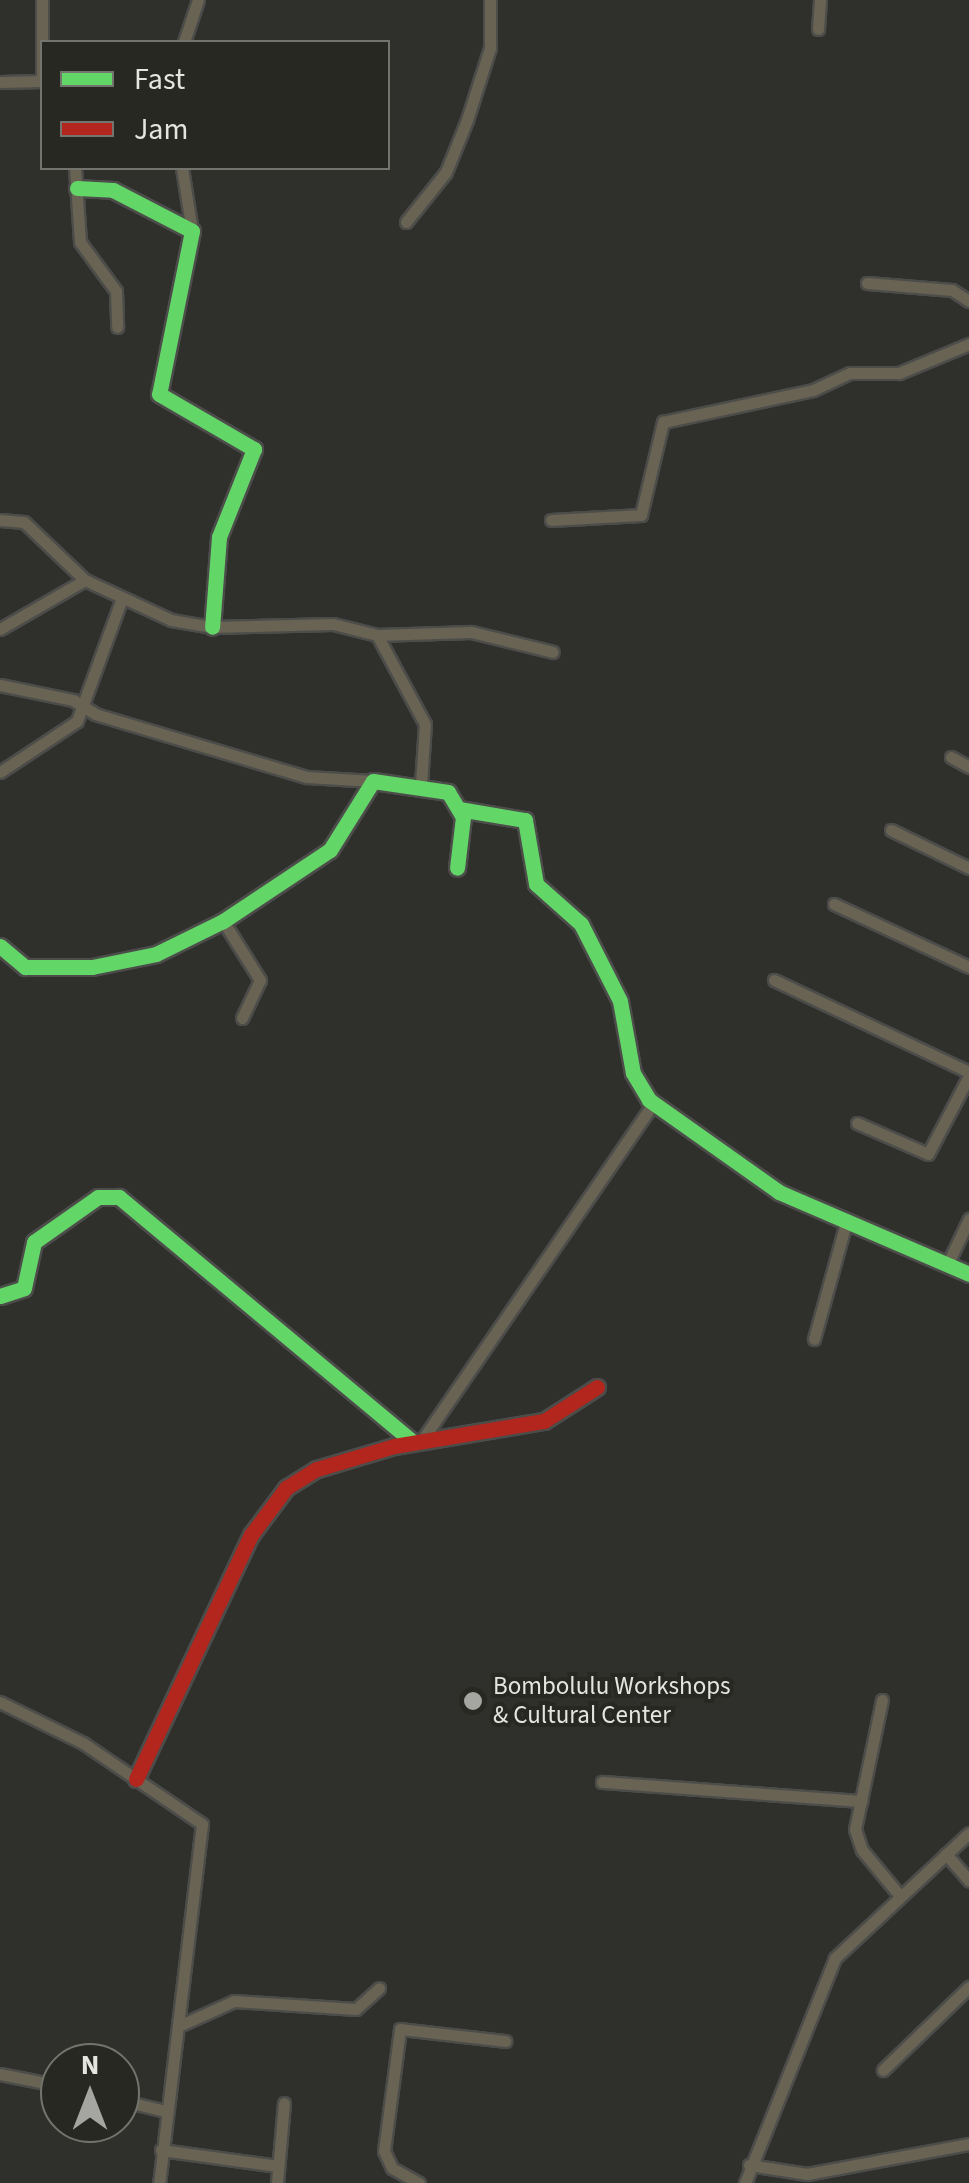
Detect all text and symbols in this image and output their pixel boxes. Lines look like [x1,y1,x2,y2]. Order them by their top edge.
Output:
legend [40,40,390,170]
text: Fast [134,58,185,101]
text: Jam [134,108,188,151]
place label: Bombolulu Workshops & Cultural Center [493,1672,730,1731]
marker: Bombolulu Workshops & Cultural Center [462,1690,484,1712]
north arrow [40,2043,140,2143]
text: N [81,2045,99,2085]

